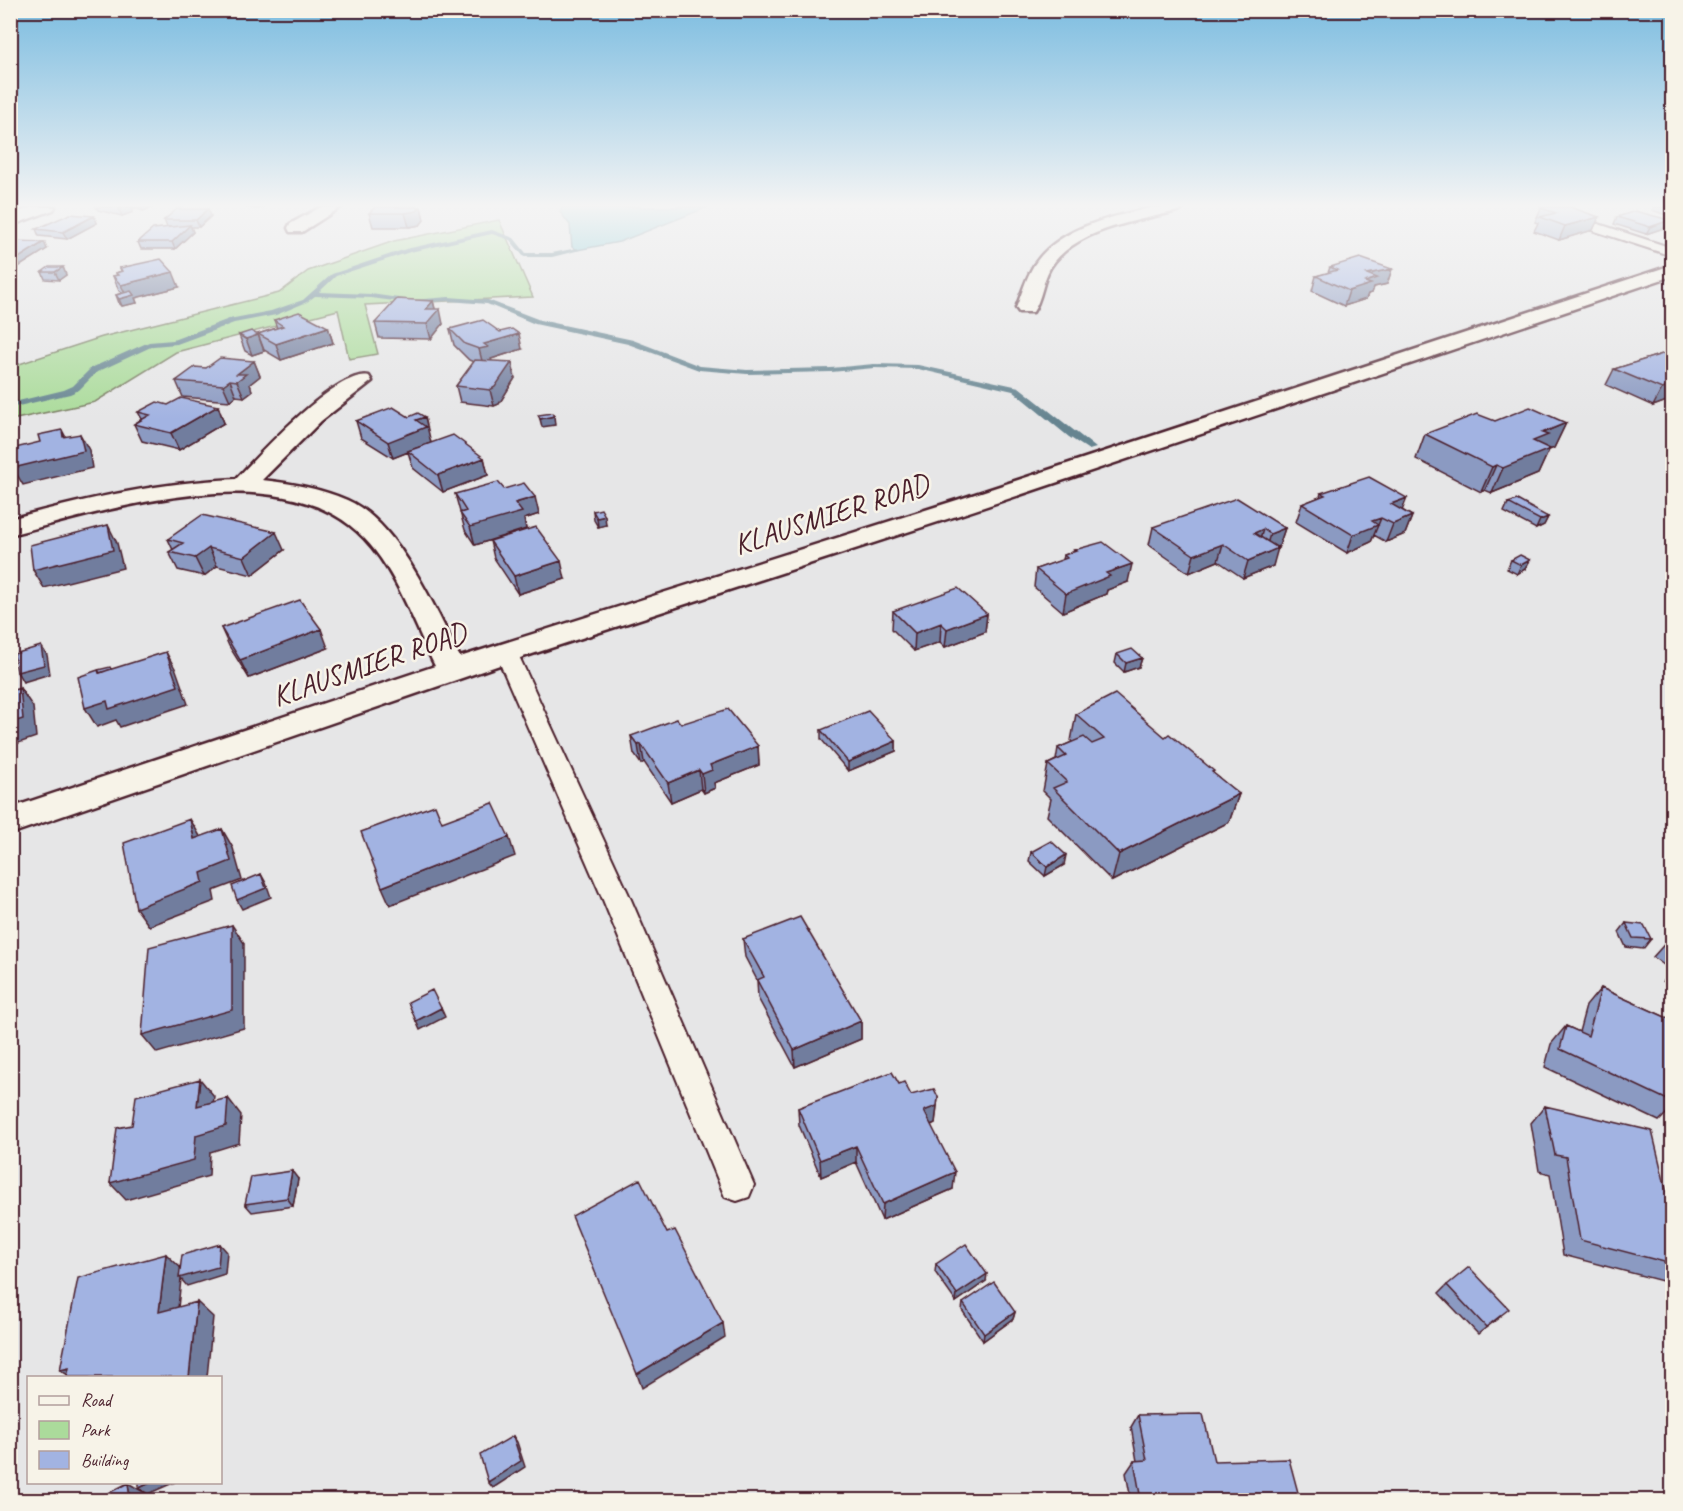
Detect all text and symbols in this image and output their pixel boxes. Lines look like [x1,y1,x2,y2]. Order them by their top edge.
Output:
street label: KLAUSMIER ROAD [729,464,936,563]
street label: KLAUSMIER ROAD [267,612,473,715]
legend [27,1376,222,1484]
text: Road [81,1389,114,1411]
text: Park [81,1419,111,1441]
text: Building [81,1449,130,1471]

